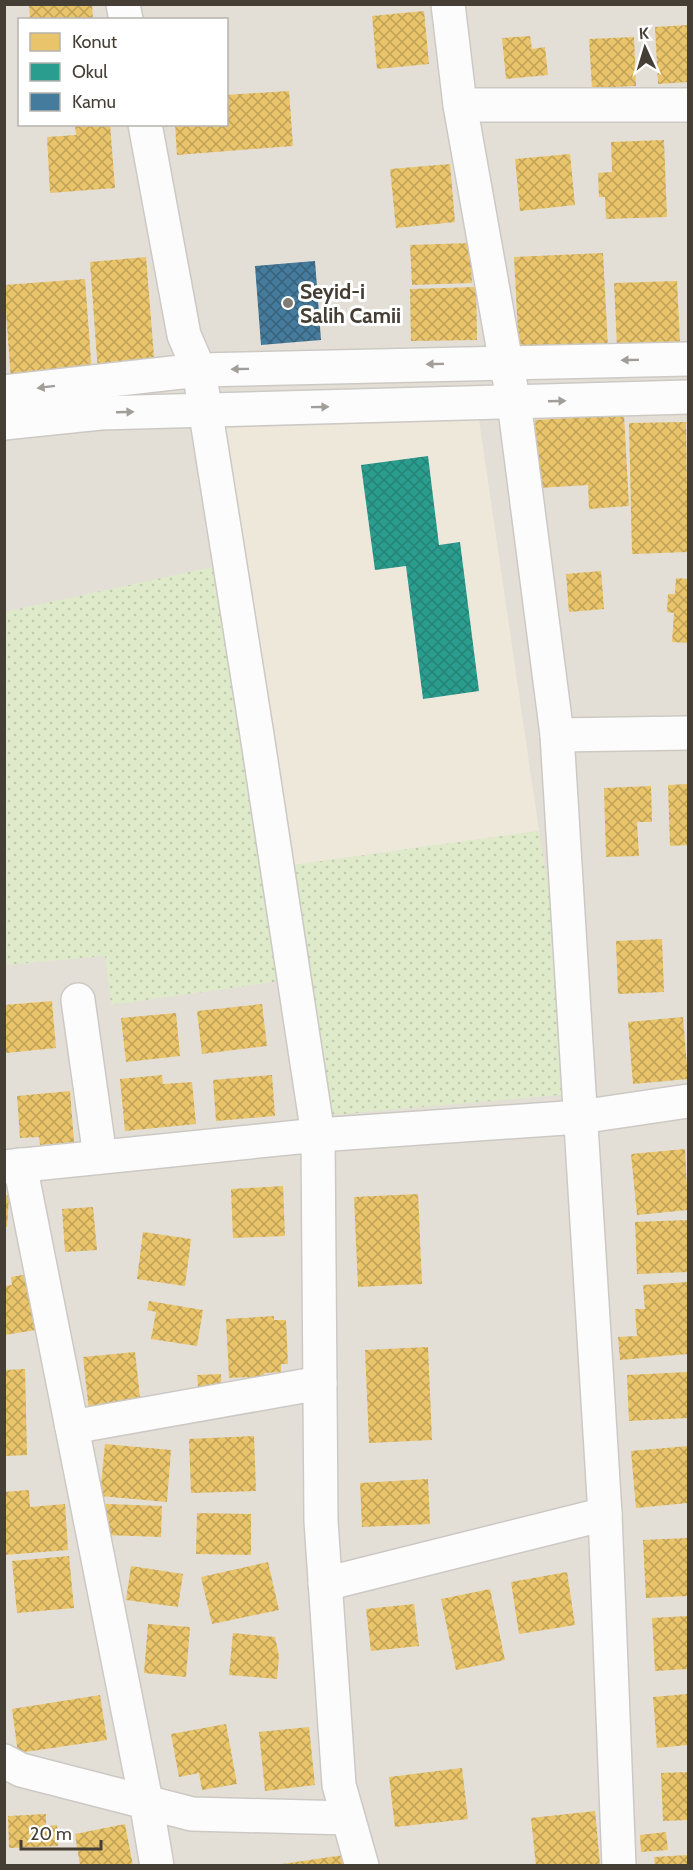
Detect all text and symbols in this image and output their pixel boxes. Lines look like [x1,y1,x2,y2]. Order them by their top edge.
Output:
legend [18,18,228,126]
north arrow [615,18,675,78]
text: K [638,24,650,43]
text: Konut [72,31,117,53]
text: Okul [72,61,108,83]
text: Kamu [72,91,116,113]
place label: Seyid-i Salih Camii [300,279,401,328]
marker: Seyid-i Salih Camii [281,296,295,310]
one-way arrow [621,355,640,365]
one-way arrow [426,359,445,369]
one-way arrow [231,364,250,373]
one-way arrow [37,383,56,392]
one-way arrow [548,396,567,405]
one-way arrow [311,402,330,412]
one-way arrow [116,407,135,417]
scale bar [21,1813,100,1851]
text: 20 m [30,1823,72,1845]

